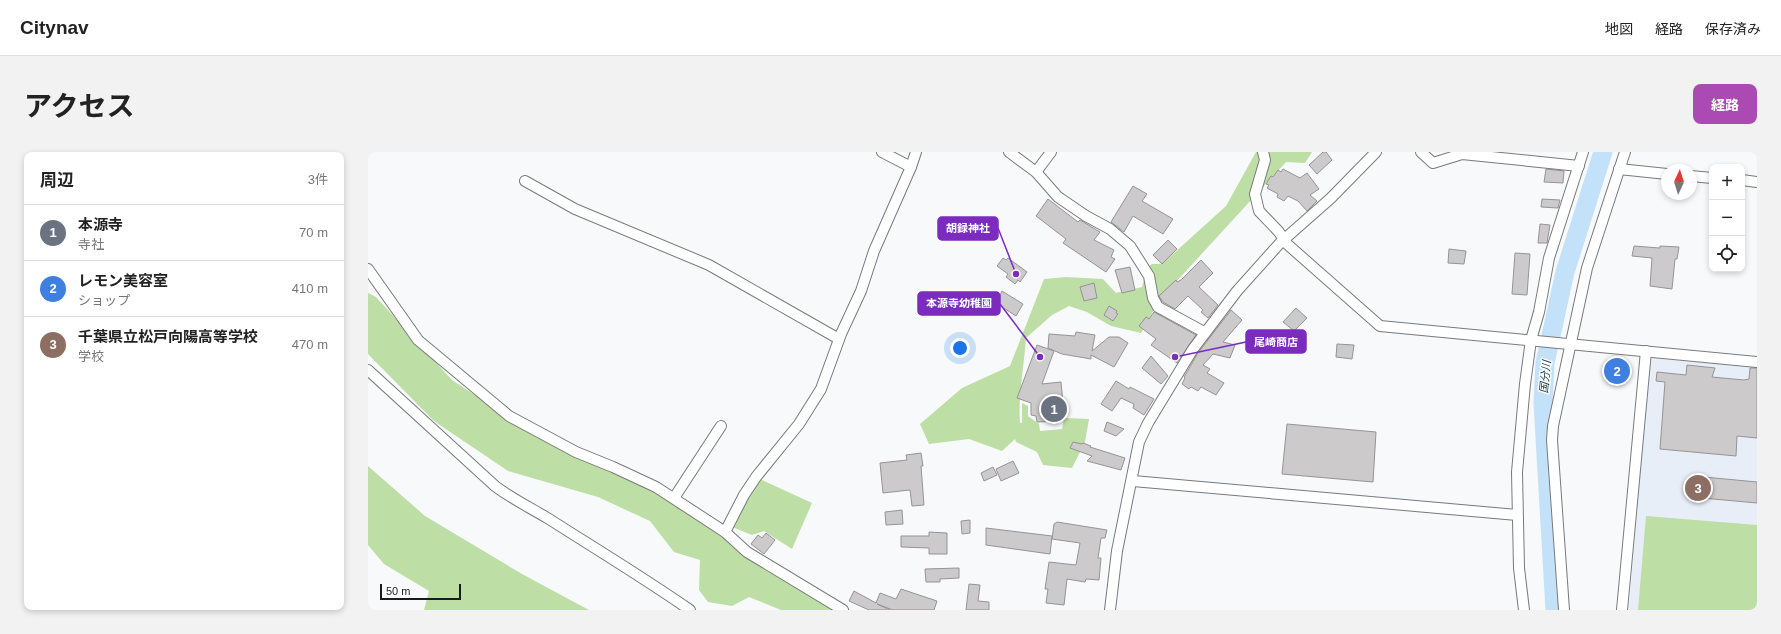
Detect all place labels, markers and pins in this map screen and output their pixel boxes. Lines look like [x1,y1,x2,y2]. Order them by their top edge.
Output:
callout: 胡録神社 [938,217,998,240]
callout: 本源寺幼稚園 [918,292,1000,315]
callout: 尾崎商店 [1246,330,1306,353]
pin: 2 [1604,356,1630,386]
pin: 1 [1041,394,1067,424]
pin: 3 [1685,473,1711,503]

